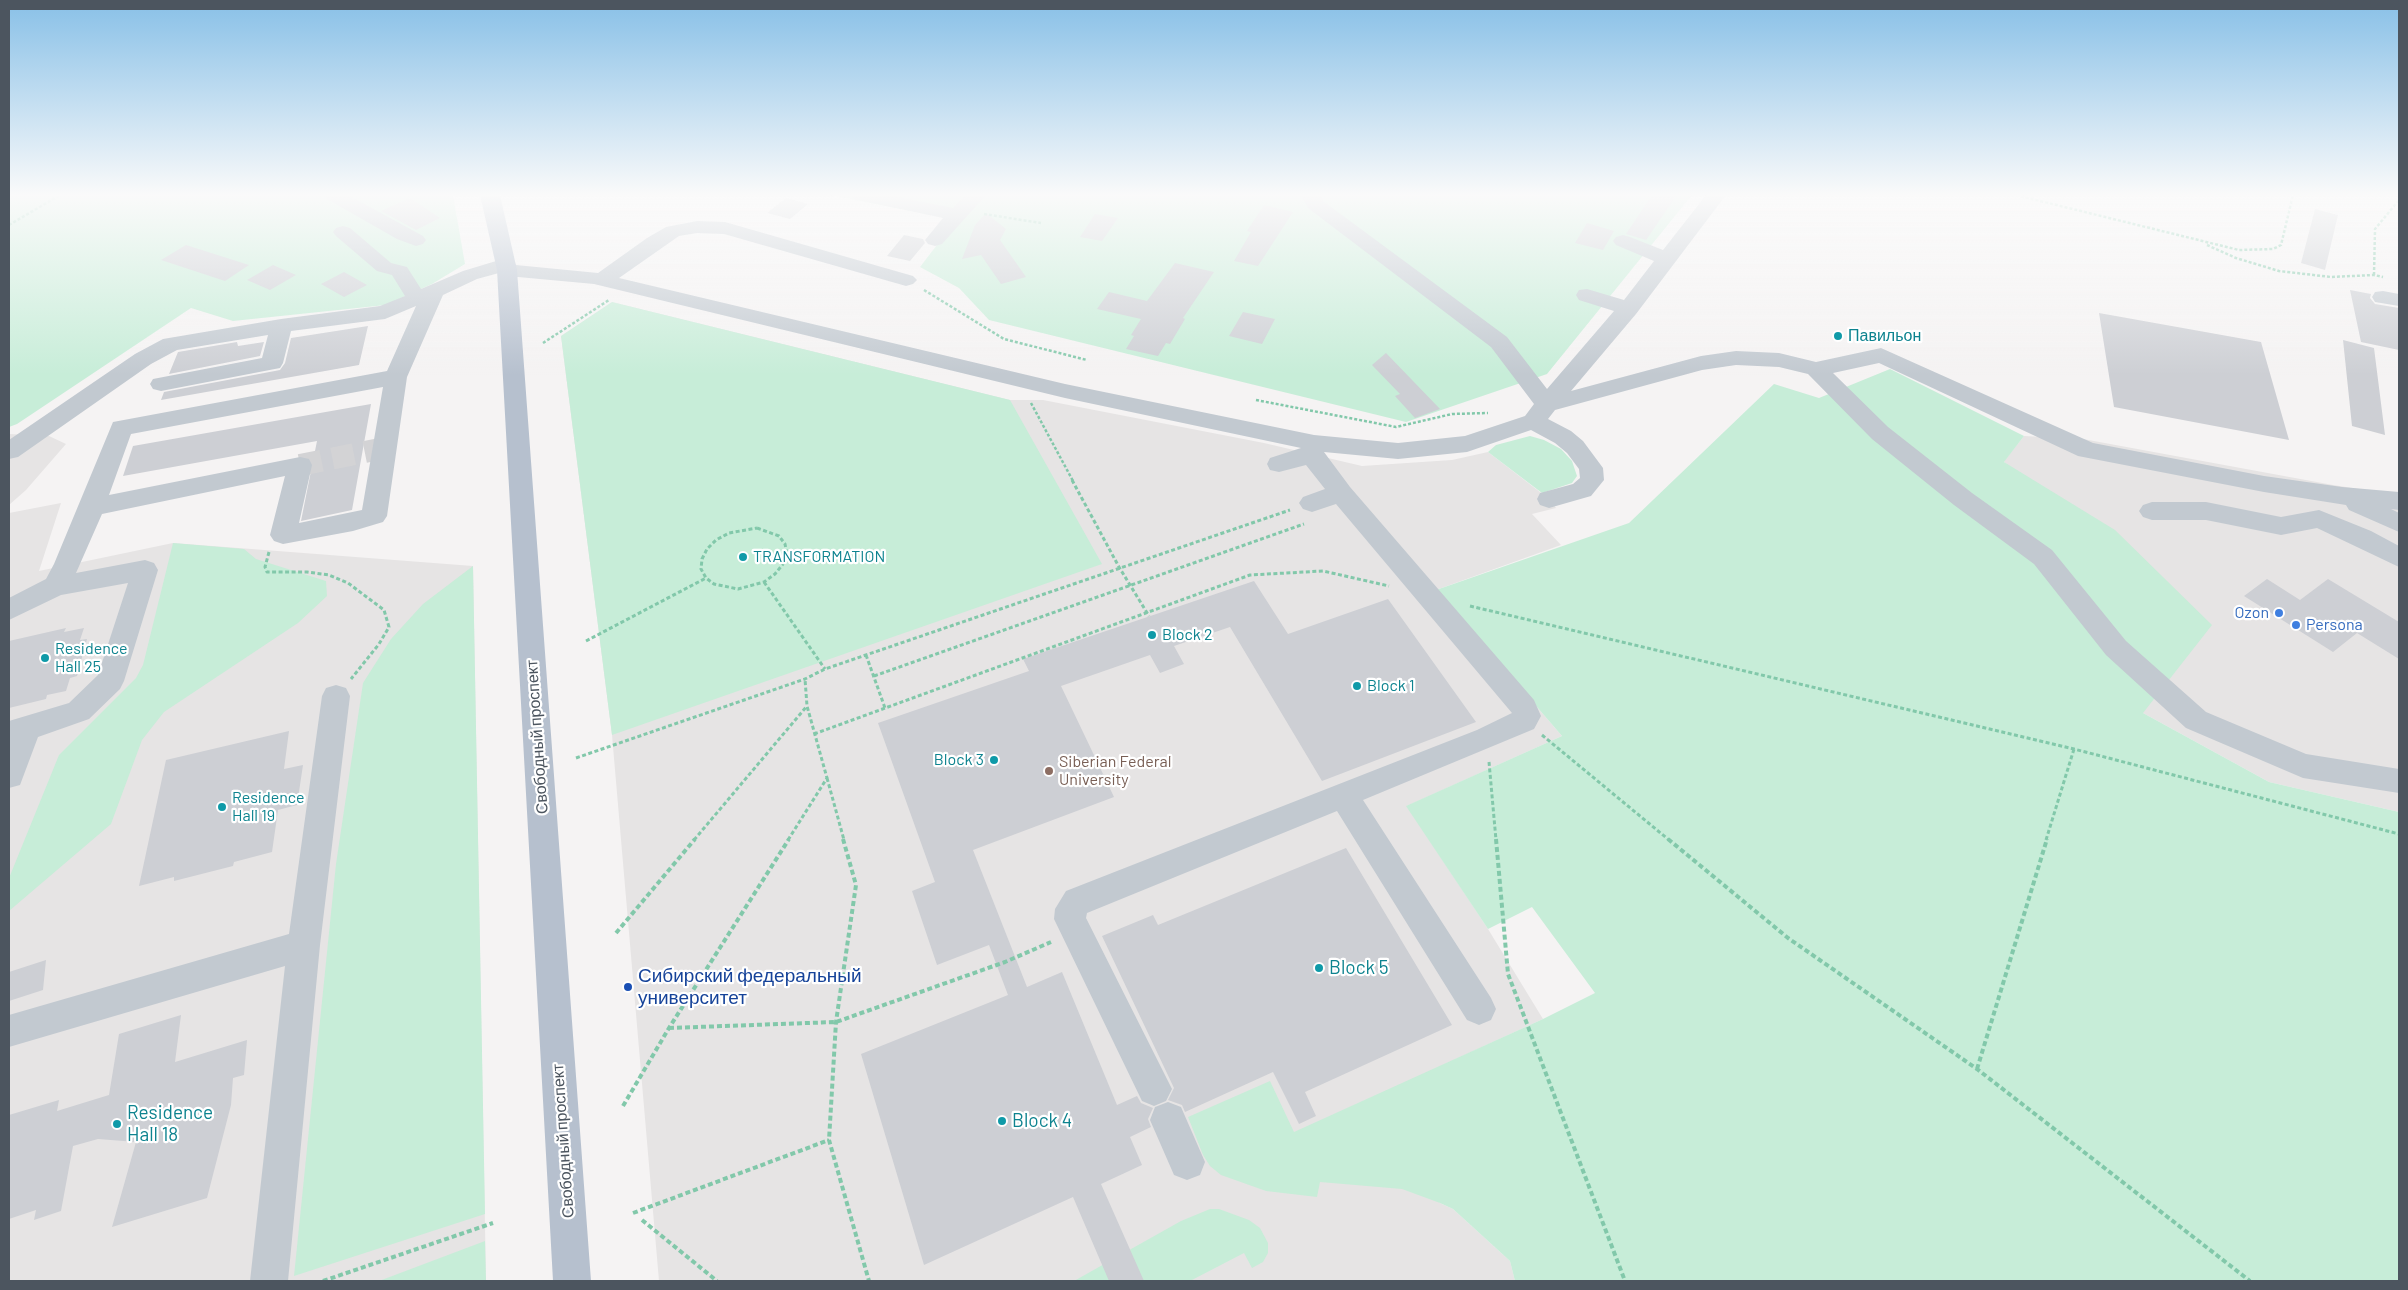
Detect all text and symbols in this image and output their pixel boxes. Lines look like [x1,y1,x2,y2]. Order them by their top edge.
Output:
place label: Павильон [1848,326,1921,346]
marker: Павильон [1832,330,1844,342]
place label: TRANSFORMATION [753,547,885,567]
marker: TRANSFORMATION [737,551,749,563]
place label: Ozon [2235,603,2269,623]
marker: Ozon [2273,607,2285,619]
place label: Persona [2306,615,2363,635]
marker: Persona [2290,619,2302,631]
place label: Block 2 [1162,625,1213,645]
marker: Block 2 [1146,629,1158,641]
place label: Residence Hall 25 [55,639,127,677]
marker: Residence Hall 25 [39,652,51,664]
street label: Свободный проспект [522,659,552,815]
place label: Block 1 [1367,676,1415,696]
marker: Block 1 [1351,680,1363,692]
place label: Block 3 [934,750,984,770]
place label: Siberian Federal University [1059,752,1171,790]
marker: Block 3 [988,754,1000,766]
marker: Siberian Federal University [1043,765,1055,777]
place label: Residence Hall 19 [232,788,304,826]
marker: Residence Hall 19 [216,801,228,813]
place label: Block 5 [1329,957,1389,979]
marker: Block 5 [1313,962,1325,974]
place label: Сибирский федеральный университет [638,965,862,1009]
marker: Сибирский федеральный университет [622,981,634,993]
street label: Свободный проспект [548,1063,578,1219]
place label: Residence Hall 18 [127,1102,213,1146]
place label: Block 4 [1012,1110,1072,1132]
marker: Block 4 [996,1115,1008,1127]
marker: Residence Hall 18 [111,1118,123,1130]

